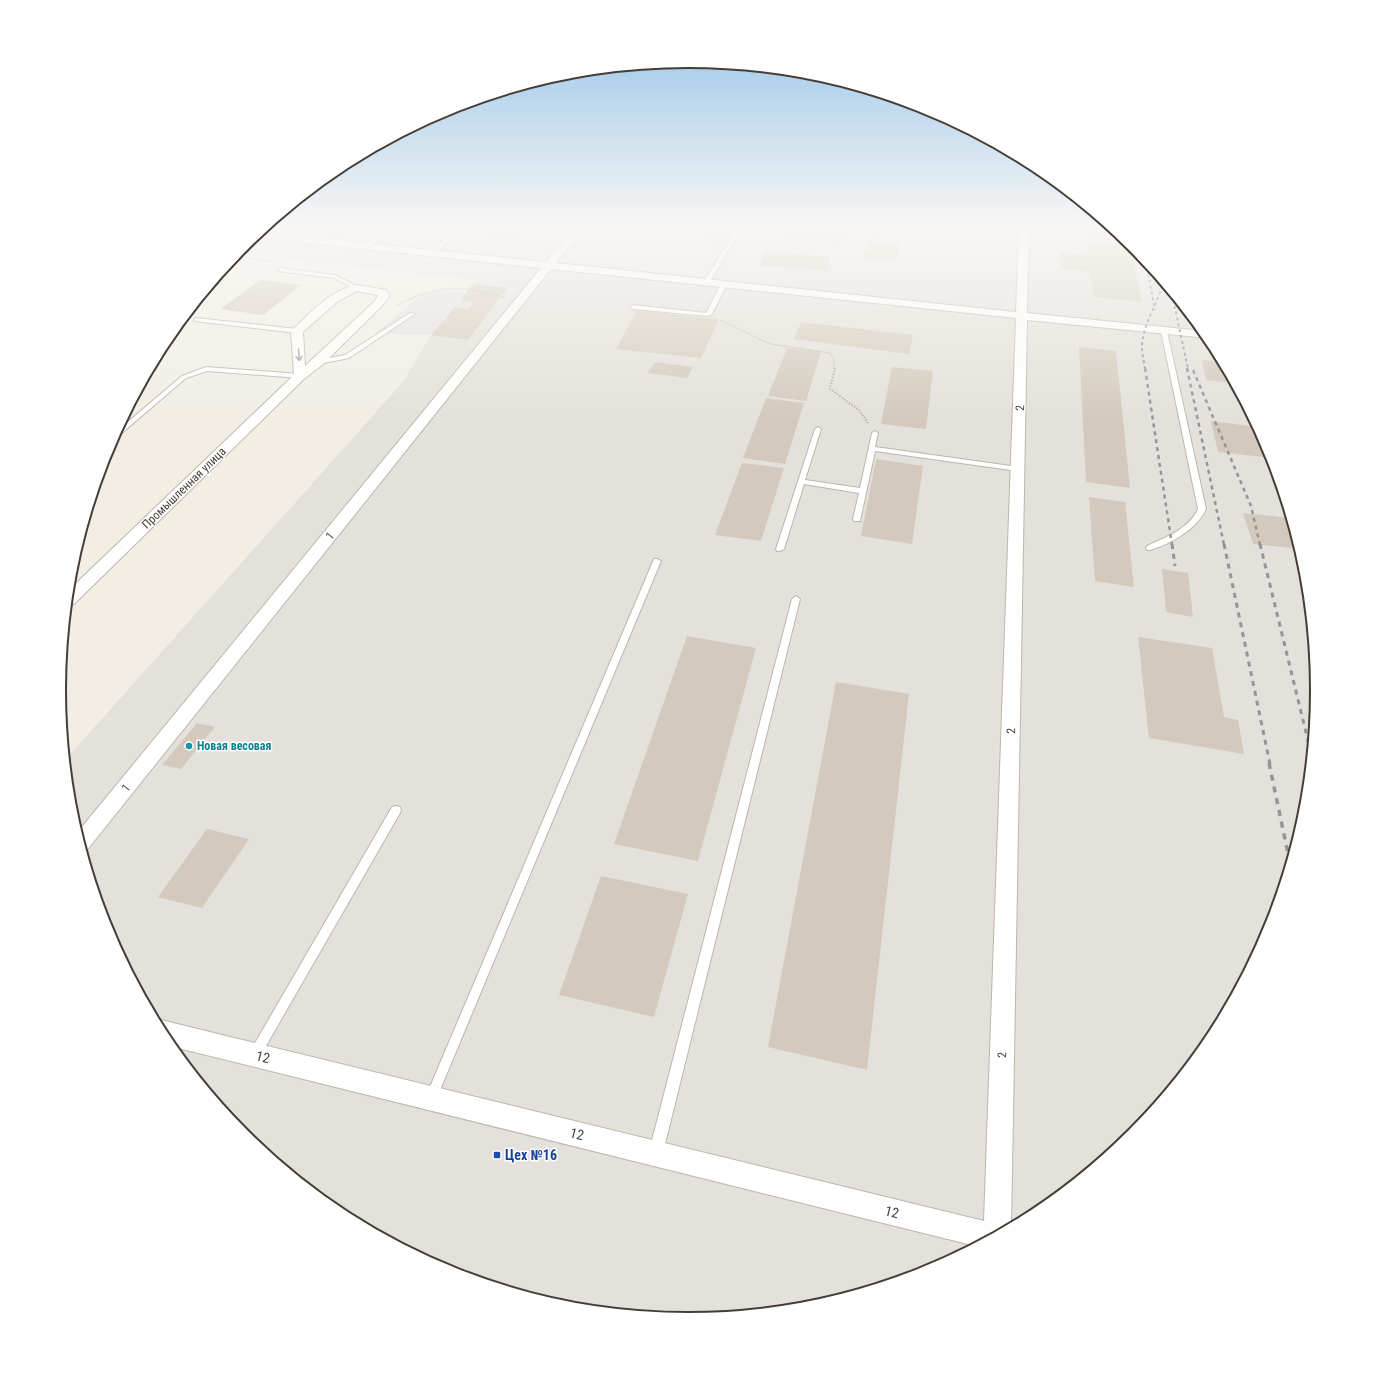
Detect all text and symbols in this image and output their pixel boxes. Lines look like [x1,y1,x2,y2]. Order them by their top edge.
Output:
one-way arrow [295,348,302,361]
street label: 2 [1013,405,1027,411]
street label: Промышленная улица [139,444,229,532]
street label: 1 [323,529,337,543]
street label: 2 [1004,728,1018,734]
place label: Новая весовая [197,739,271,753]
marker: Новая весовая [184,741,194,751]
street label: 1 [119,781,133,795]
street label: 12 [254,1048,272,1066]
street label: 2 [995,1052,1009,1058]
street label: 12 [568,1125,586,1143]
place label: Цех №16 [505,1147,557,1163]
marker: Цех №16 [492,1150,502,1160]
street label: 12 [883,1203,901,1221]

